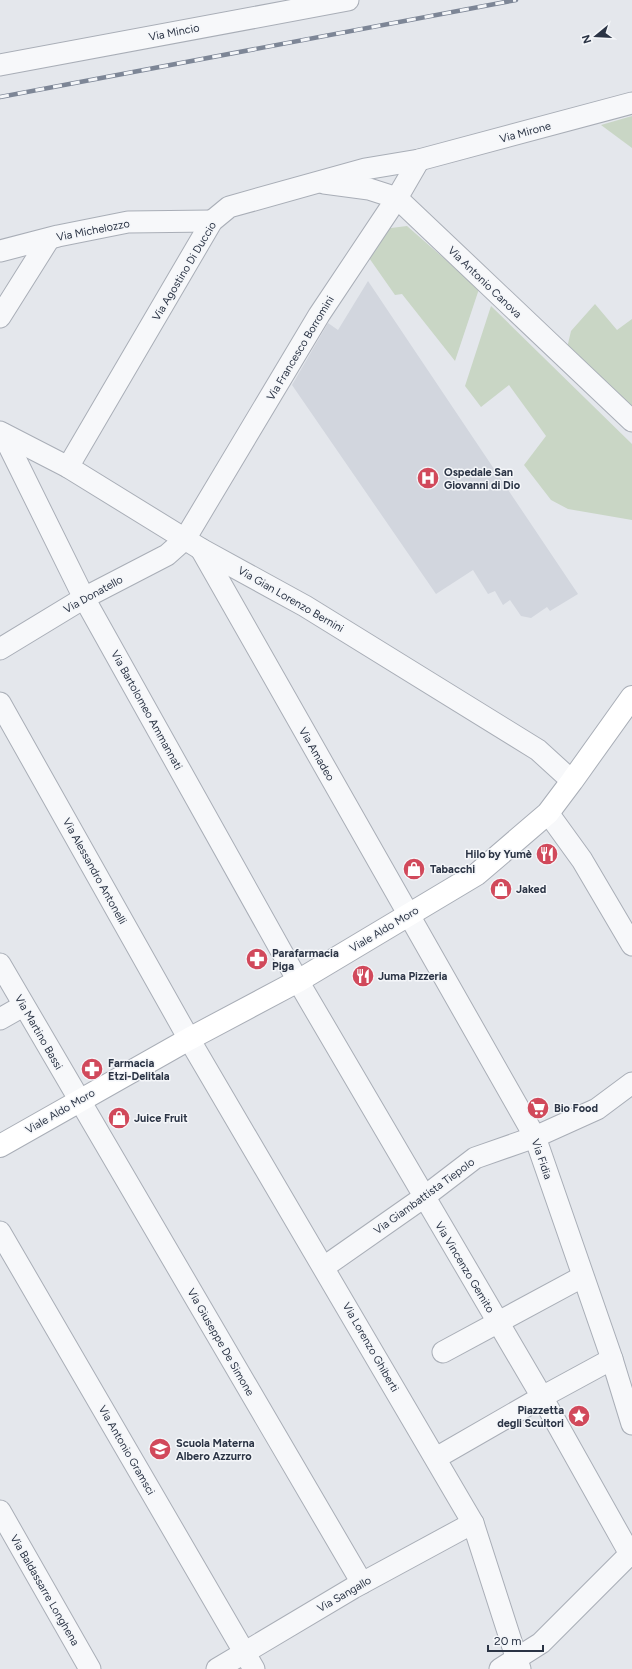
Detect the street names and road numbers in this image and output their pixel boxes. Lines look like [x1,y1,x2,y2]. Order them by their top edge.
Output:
street label: Via Mincio [148,21,201,44]
street label: Via Mirone [498,119,552,146]
street label: Via Michelozzo [55,217,131,244]
street label: Via Agostino Di Duccio [150,219,219,323]
street label: Via Antonio Canova [445,244,524,321]
street label: Via Francesco Borromini [264,294,337,403]
street label: Via Gian Lorenzo Bernini [235,564,346,635]
street label: Via Donatello [61,573,125,616]
street label: Via Bartolomeo Ammannati [108,648,185,772]
street label: Via Amadeo [296,725,337,783]
street label: Via Alessandro Antonelli [60,816,129,927]
street label: Viale Aldo Moro [347,904,421,955]
street label: Via Martino Bassi [12,993,65,1072]
street label: Viale Aldo Moro [23,1086,97,1137]
street label: Via Fidia [529,1137,554,1181]
street label: Via Giambattista Tiepolo [371,1156,477,1237]
street label: Via Vincenzo Gemito [432,1219,497,1315]
street label: Via Giuseppe De Simone [184,1286,257,1398]
street label: Via Lorenzo Ghiberti [340,1300,401,1394]
street label: Via Antonio Gramsci [96,1403,157,1497]
street label: Via Baldassarre Longhena [7,1532,82,1648]
street label: Via Sangallo [315,1574,374,1615]

